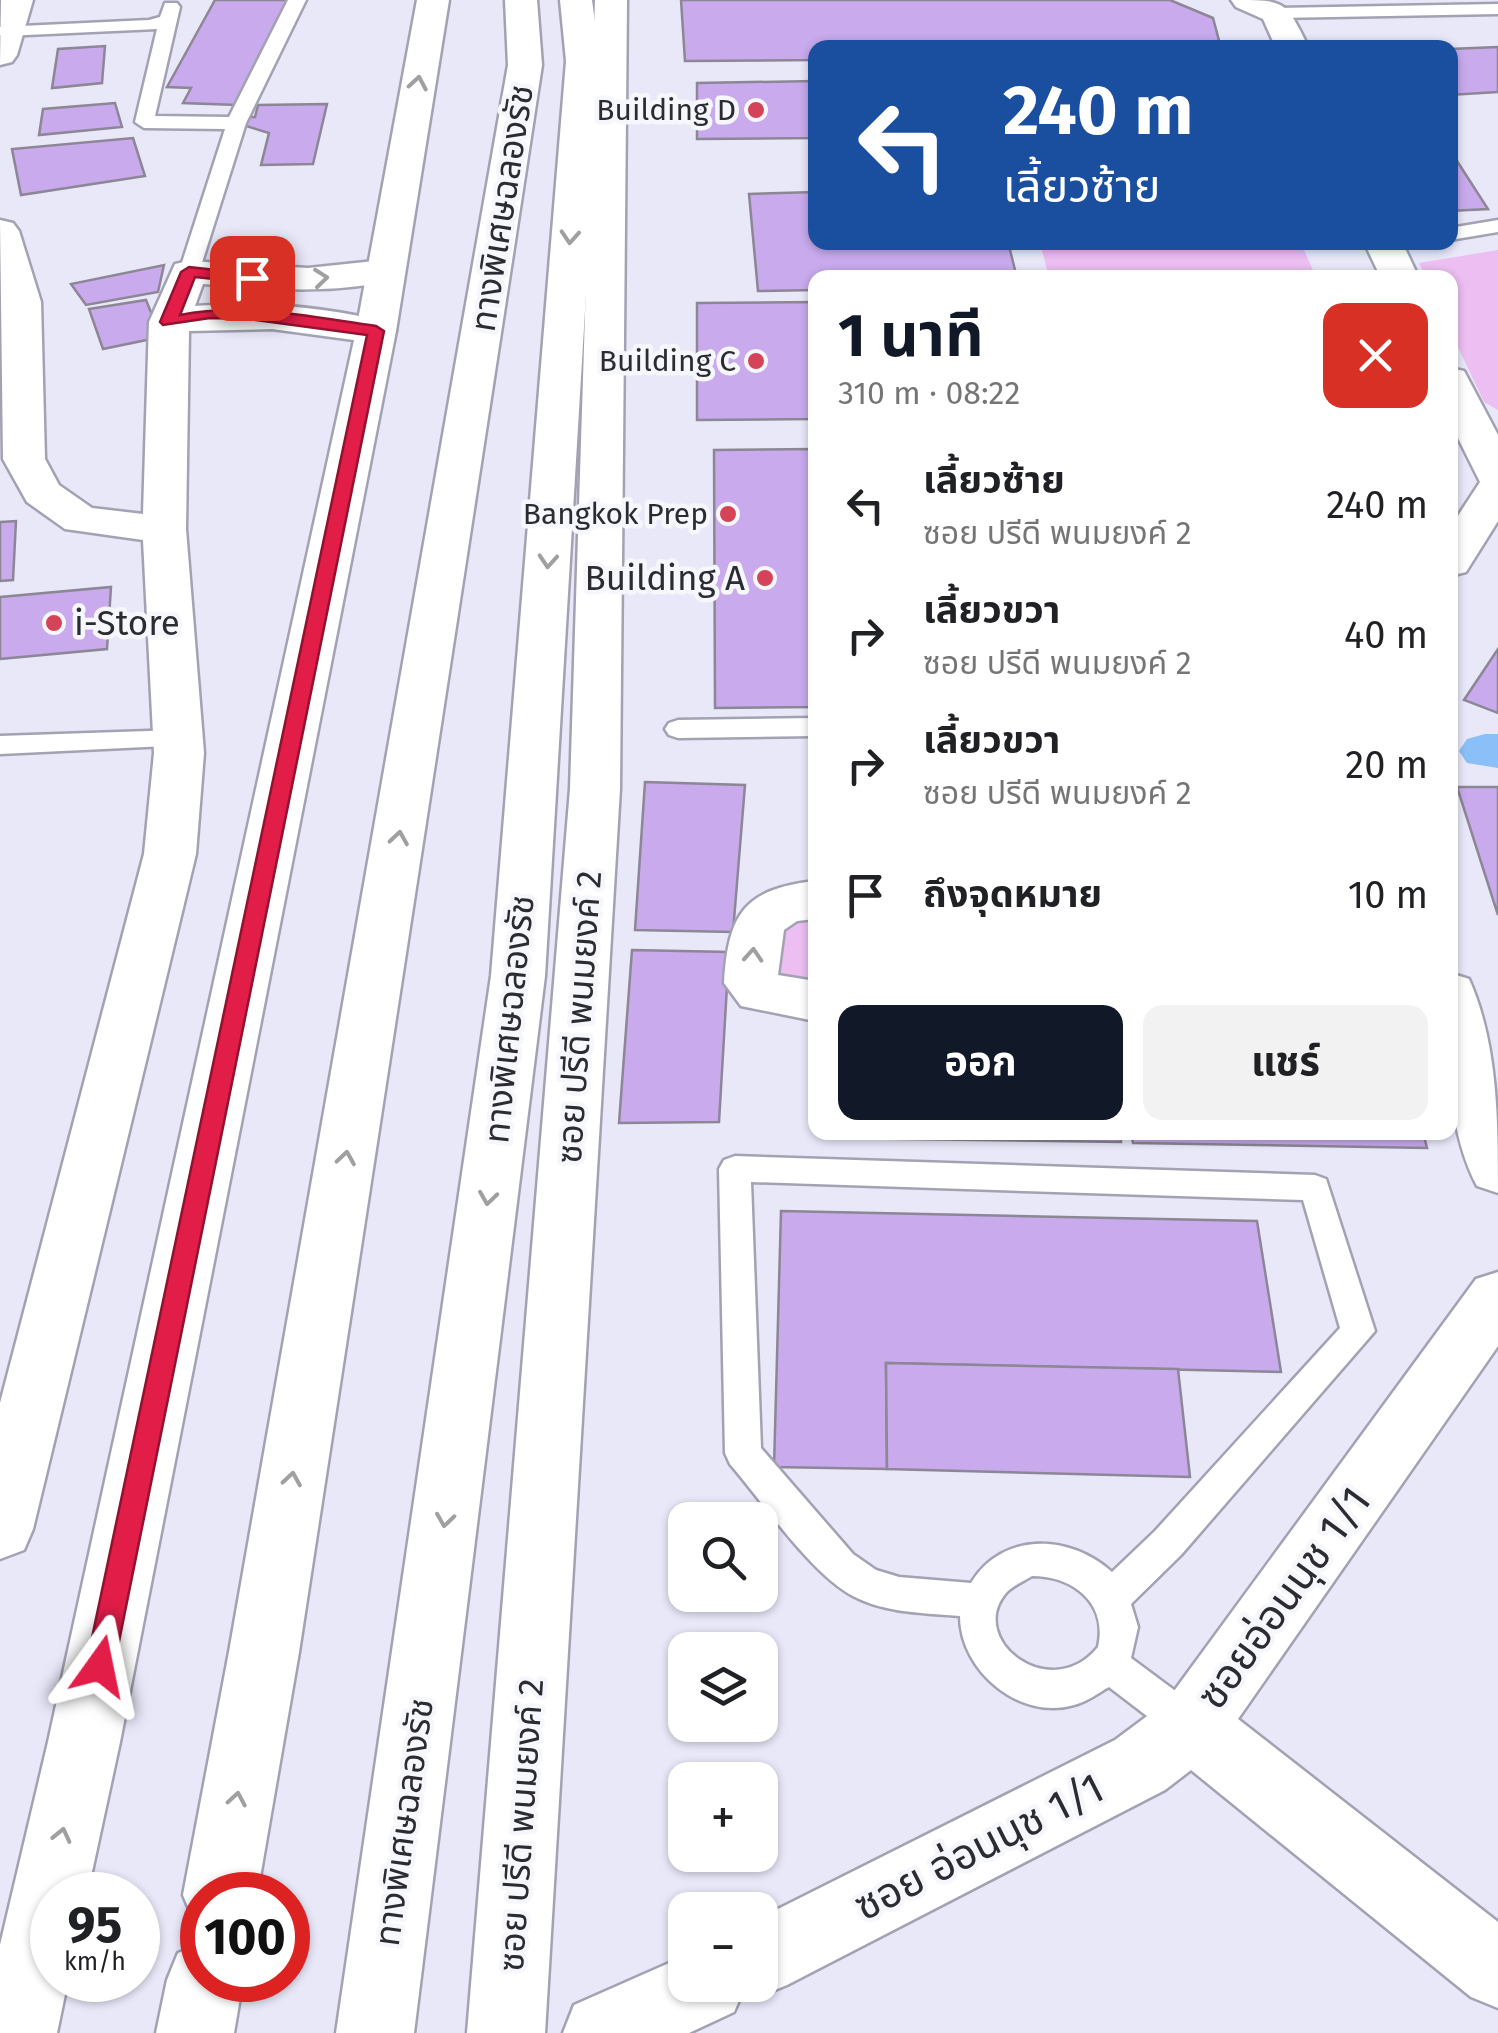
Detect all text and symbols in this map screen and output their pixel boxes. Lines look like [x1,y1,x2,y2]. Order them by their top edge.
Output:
text: 240 m [1003,69,1193,153]
one-way arrow [407,75,428,91]
icon: left [838,80,968,210]
street label: ทางพิเศษฉลองรัช [462,82,542,334]
place label: Building D [596,92,736,128]
marker: Building D [745,99,767,121]
text: เลี้ยวซ้าย [1003,160,1160,214]
one-way arrow [560,229,582,245]
pin [210,236,295,321]
icon: arrive [225,251,280,306]
one-way arrow [313,268,329,289]
text: 1 นาที [838,300,984,372]
button: close [1323,303,1428,408]
place label: Building C [599,343,736,379]
marker: Building C [745,350,767,372]
text: 310 m · 08:22 [838,374,1020,412]
text: เลี้ยวซ้าย [923,457,1065,503]
icon: left [838,478,893,533]
text: 240 m [1326,482,1428,528]
place label: Bangkok Prep [523,496,708,532]
marker: Bangkok Prep [717,503,739,525]
text: ซอย ปรีดี พนมยงค์ 2 [923,514,1191,552]
one-way arrow [537,553,559,569]
place label: Building A [585,557,745,599]
marker: Building A [754,567,776,589]
text: เลี้ยวขวา [923,587,1060,633]
place label: i-Store [74,602,180,644]
icon: right [838,608,893,663]
marker: i-Store [43,612,65,634]
text: 40 m [1344,612,1428,658]
text: ซอย ปรีดี พนมยงค์ 2 [923,644,1191,682]
text: เลี้ยวขวา [923,717,1060,763]
icon: right [838,738,893,793]
text: 20 m [1345,742,1428,788]
text: ซอย ปรีดี พนมยงค์ 2 [923,774,1191,812]
one-way arrow [388,829,409,846]
icon: arrive [838,868,893,923]
street label: ซอย ปรีดี พนมยงค์ 2 [548,869,610,1165]
text: ถึงจุดหมาย [923,871,1102,917]
text: 10 m [1348,872,1428,918]
street label: ทางพิเศษฉลองรัช [475,893,543,1145]
one-way arrow [741,947,763,963]
button: ออก [838,1005,1123,1120]
button: แชร์ [1143,1005,1428,1120]
one-way arrow [334,1150,355,1166]
one-way arrow [479,1190,500,1206]
one-way arrow [281,1471,302,1487]
street label: ซอยอ่อนนุช 1/1 [1187,1477,1381,1719]
map controls [668,1502,778,2002]
button: search [668,1502,778,1612]
one-way arrow [435,1512,456,1528]
position arrow [48,1614,152,1718]
button: layers [668,1632,778,1742]
street label: ซอย ปรีดี พนมยงค์ 2 [490,1677,552,1973]
street label: ทางพิเศษฉลองรัช [366,1696,442,1948]
button: + [668,1762,778,1872]
street label: ซอย อ่อนนุช 1/1 [846,1763,1112,1931]
one-way arrow [226,1791,247,1807]
one-way arrow [50,1827,71,1844]
speed limit sign: 100 [180,1872,310,2002]
button: − [668,1892,778,2002]
text: 95 [68,1895,122,1955]
text: km/h [64,1947,126,1977]

